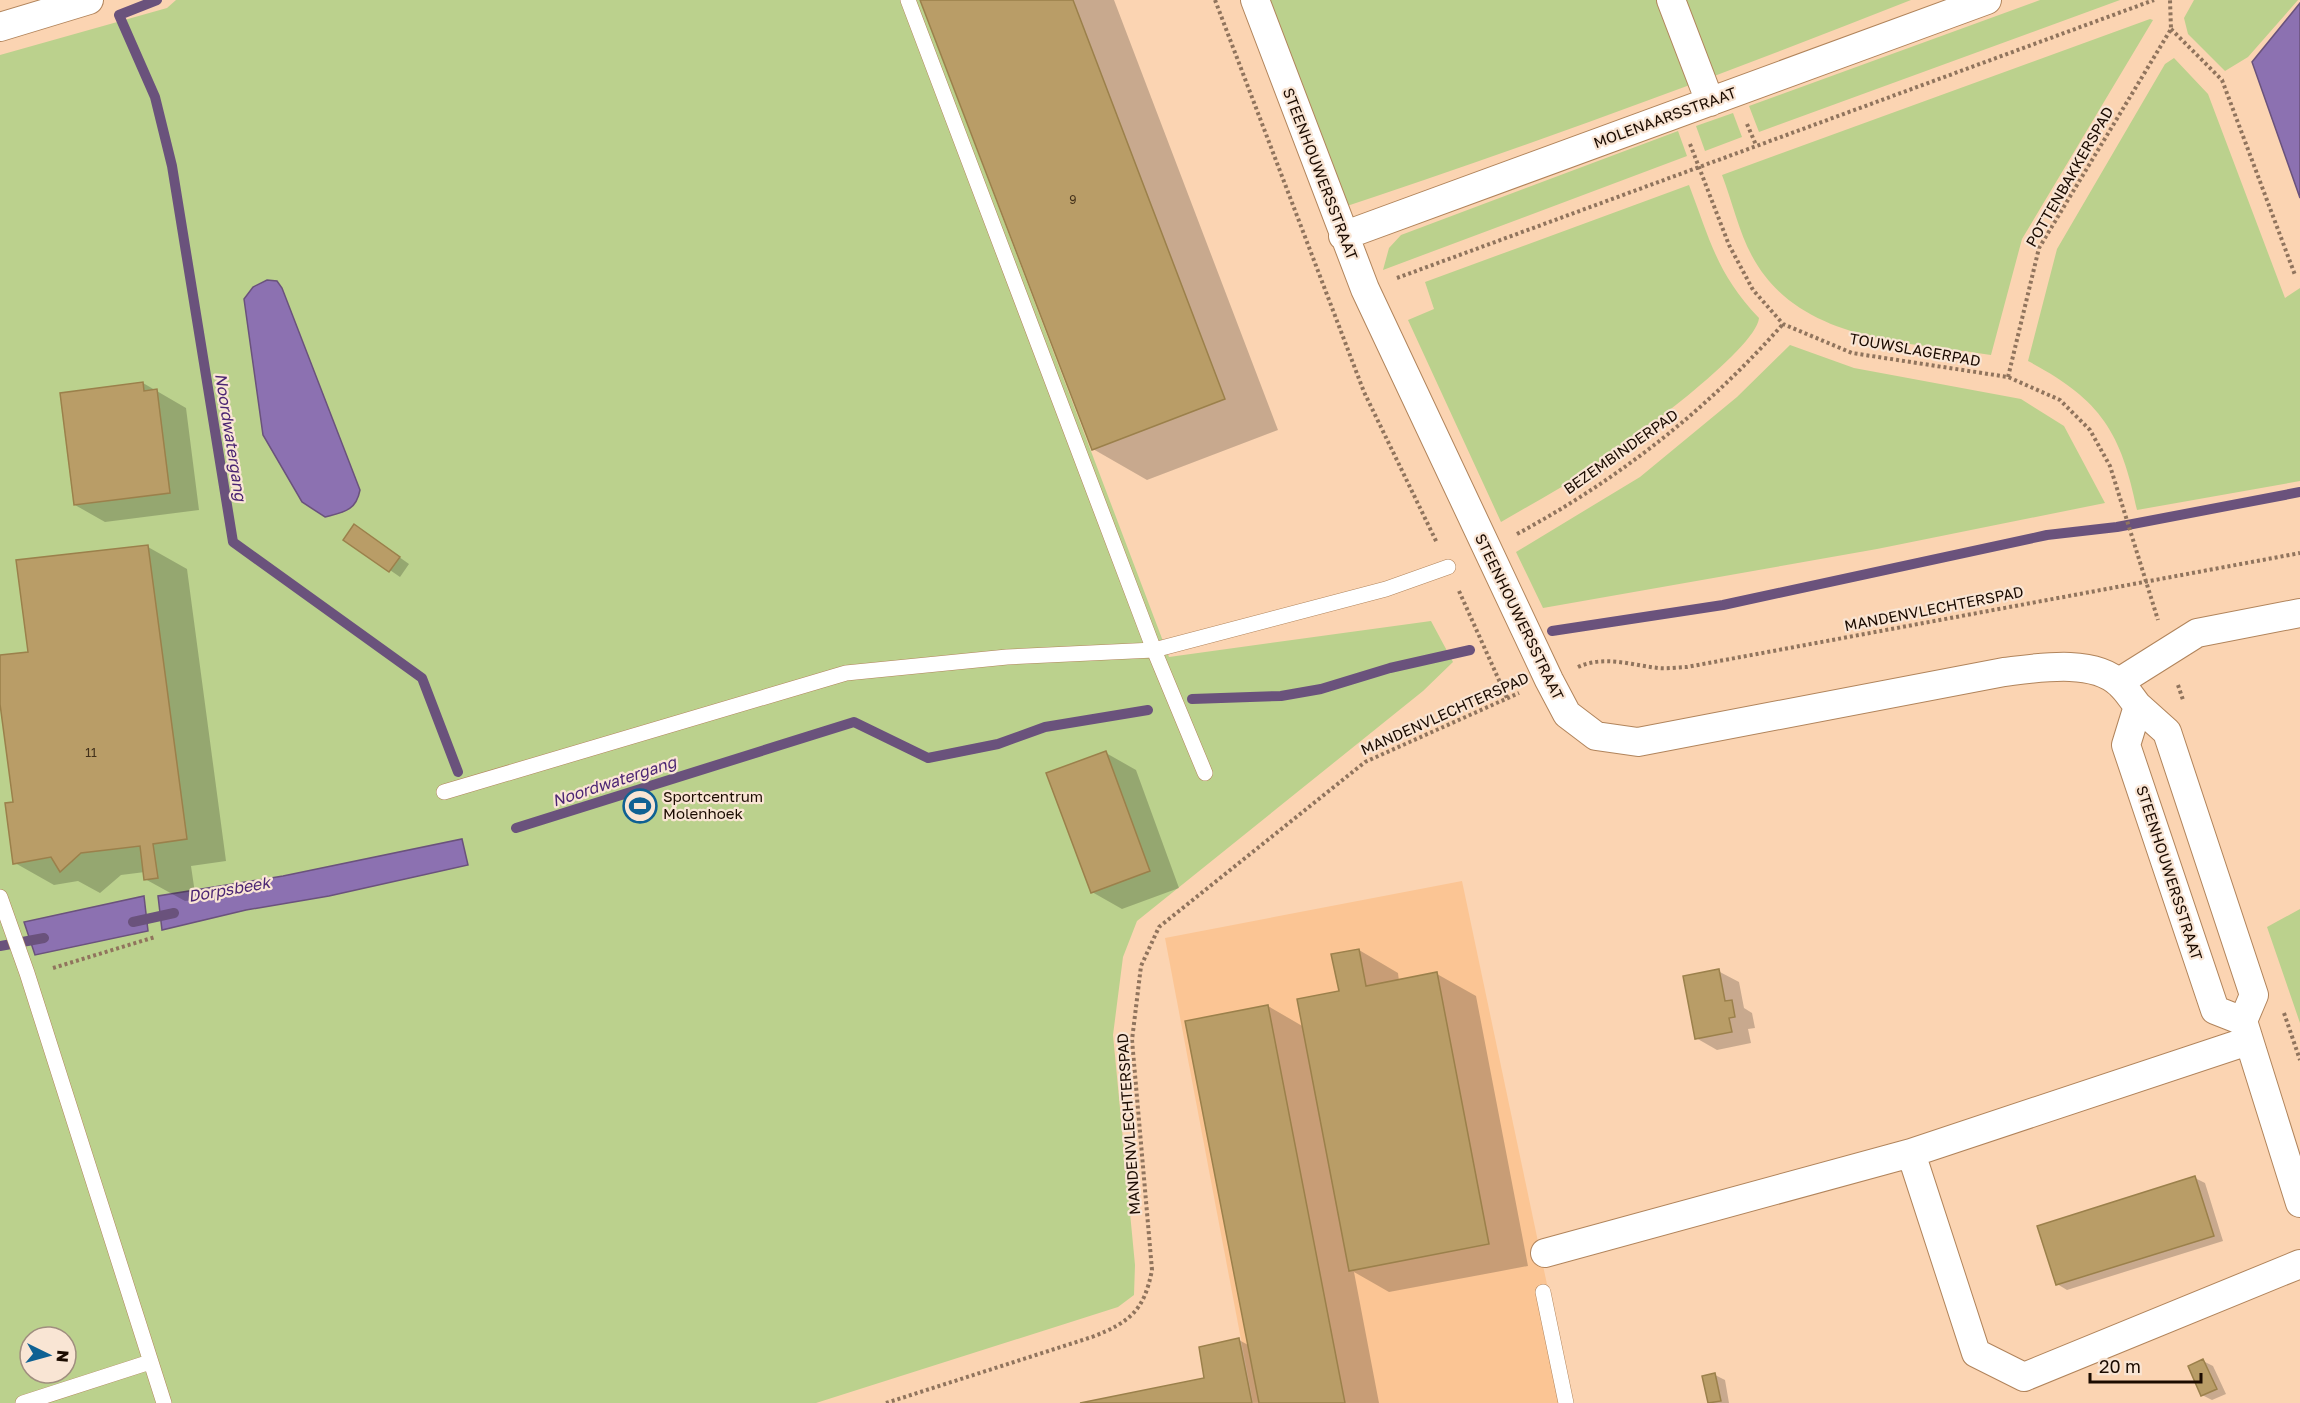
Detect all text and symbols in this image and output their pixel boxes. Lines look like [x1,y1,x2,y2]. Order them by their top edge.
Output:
street label: MOLENAARSSTRAAT [1591,83,1739,151]
street label: STEENHOUWERSSTRAAT [1280,85,1362,262]
street label: POTTENBAKKERSPAD [2022,103,2117,250]
house number: 9 [1069,192,1077,207]
street label: TOUWSLAGERPAD [1848,329,1982,369]
water label: Noordwatergang [211,372,251,503]
street label: BEZEMBINDERPAD [1560,405,1681,497]
street label: STEENHOUWERSSTRAAT [1472,531,1568,703]
street label: MANDENVLECHTERSPAD [1843,582,2025,634]
street label: MANDENVLECHTERSPAD [1358,668,1531,758]
house number: 11 [85,745,97,760]
water label: Noordwatergang [550,751,680,810]
street label: STEENHOUWERSSTRAAT [2133,783,2207,962]
place label: Sportcentrum Molenhoek [663,787,763,822]
sports icon: Sportcentrum Molenhoek [622,788,658,824]
water label: Dorpsbeek [186,872,273,906]
street label: MANDENVLECHTERSPAD [1113,1033,1143,1216]
north arrow [18,1325,78,1385]
scale bar [2090,1346,2201,1384]
text: N [52,1349,73,1363]
text: 20 m [2099,1355,2141,1377]

